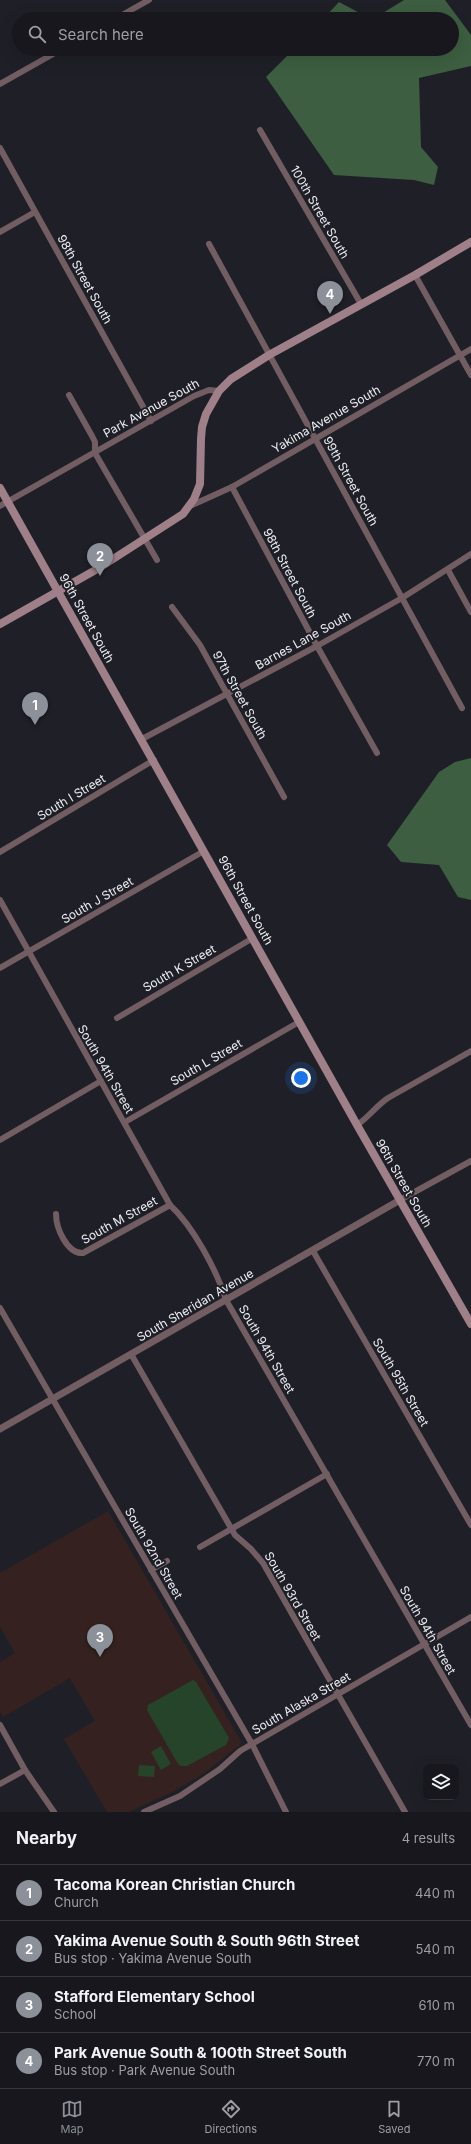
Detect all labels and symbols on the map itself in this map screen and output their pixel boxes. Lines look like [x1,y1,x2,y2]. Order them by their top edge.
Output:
street label: 100th Street South [287,163,353,261]
street label: 98th Street South [54,232,116,326]
pin: 4 [317,281,343,314]
street label: Park Avenue South [100,375,202,441]
street label: Yakima Avenue South [269,382,383,456]
street label: 99th Street South [320,434,382,528]
street label: 98th Street South [260,526,320,620]
pin: 2 [87,543,113,576]
street label: 96th Street South [56,571,118,665]
street label: Barnes Lane South [253,607,353,673]
street label: 97th Street South [210,648,270,742]
pin: 1 [22,692,48,725]
street label: South I Street [34,771,108,823]
street label: 96th Street South [215,853,277,947]
street label: South J Street [58,873,136,927]
street label: South K Street [140,941,218,995]
street label: South 94th Street [75,1022,137,1116]
street label: South L Street [167,1035,245,1089]
your location [291,1068,311,1088]
street label: 96th Street South [373,1136,435,1230]
street label: South M Street [78,1193,160,1247]
street label: South Sheridan Avenue [134,1265,256,1345]
street label: South 94th Street [236,1302,298,1396]
street label: South 95th Street [370,1335,432,1429]
street label: South 92nd Street [122,1505,186,1601]
street label: South 93rd Street [261,1549,325,1643]
street label: South 94th Street [397,1583,459,1677]
pin: 3 [87,1624,113,1657]
street label: South Alaska Street [249,1669,353,1737]

